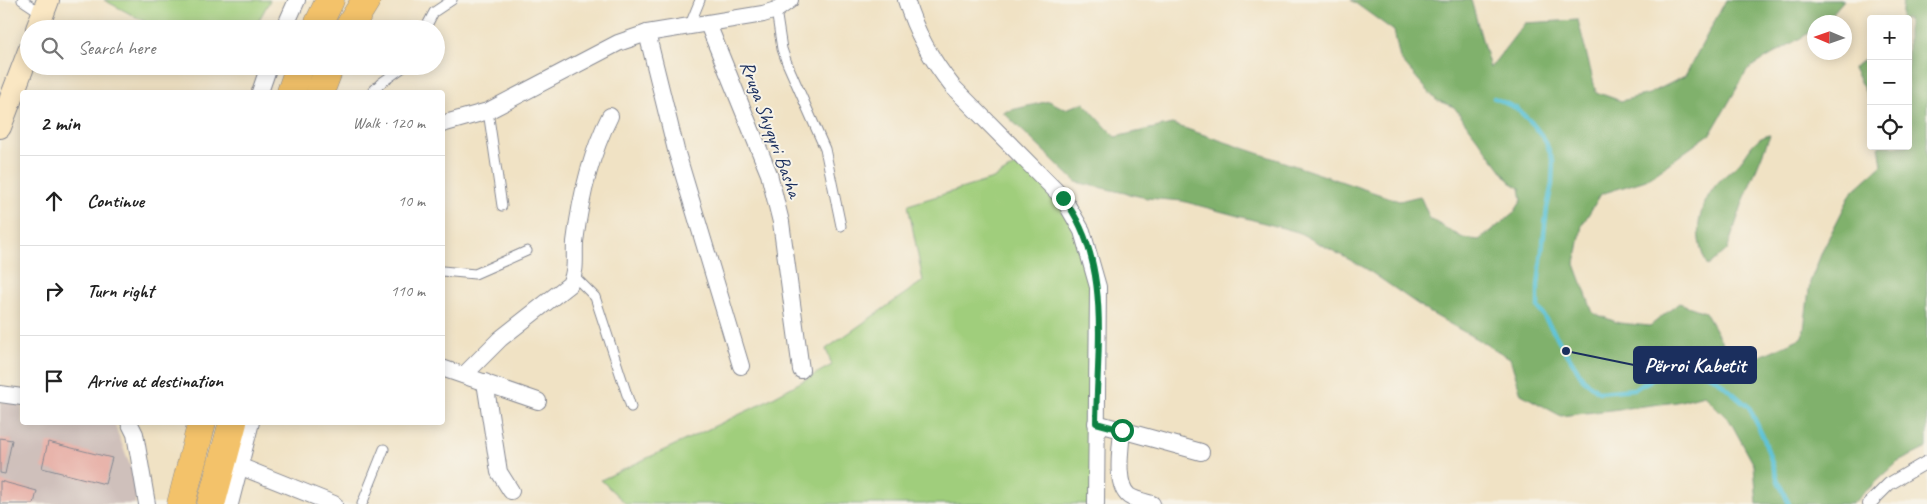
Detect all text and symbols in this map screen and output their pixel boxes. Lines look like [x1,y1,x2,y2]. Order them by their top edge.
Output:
north arrow [1807,15,1852,60]
map controls [1867,15,1912,150]
button: + [1867,15,1912,60]
search box [20,20,445,75]
icon: search [38,34,66,62]
text: Search here [78,36,155,60]
street label: Rruga Shyqyri Basha [735,57,808,202]
button: − [1867,60,1912,105]
button: locate [1867,105,1912,150]
text: 2 min [40,110,80,136]
text: Walk · 120 m [353,113,425,133]
icon: ahead [40,187,68,215]
route end [1052,187,1075,210]
text: Continue [87,189,144,213]
text: 10 m [398,191,425,211]
icon: right [40,277,68,305]
text: Turn right [87,279,154,303]
text: 110 m [391,281,425,301]
callout: Përroi Kabetit [1634,347,1756,383]
text: Përroi Kabetit [1644,352,1749,378]
icon: arrive [40,367,68,395]
text: Arrive at destination [87,369,223,393]
route start [1111,419,1134,442]

